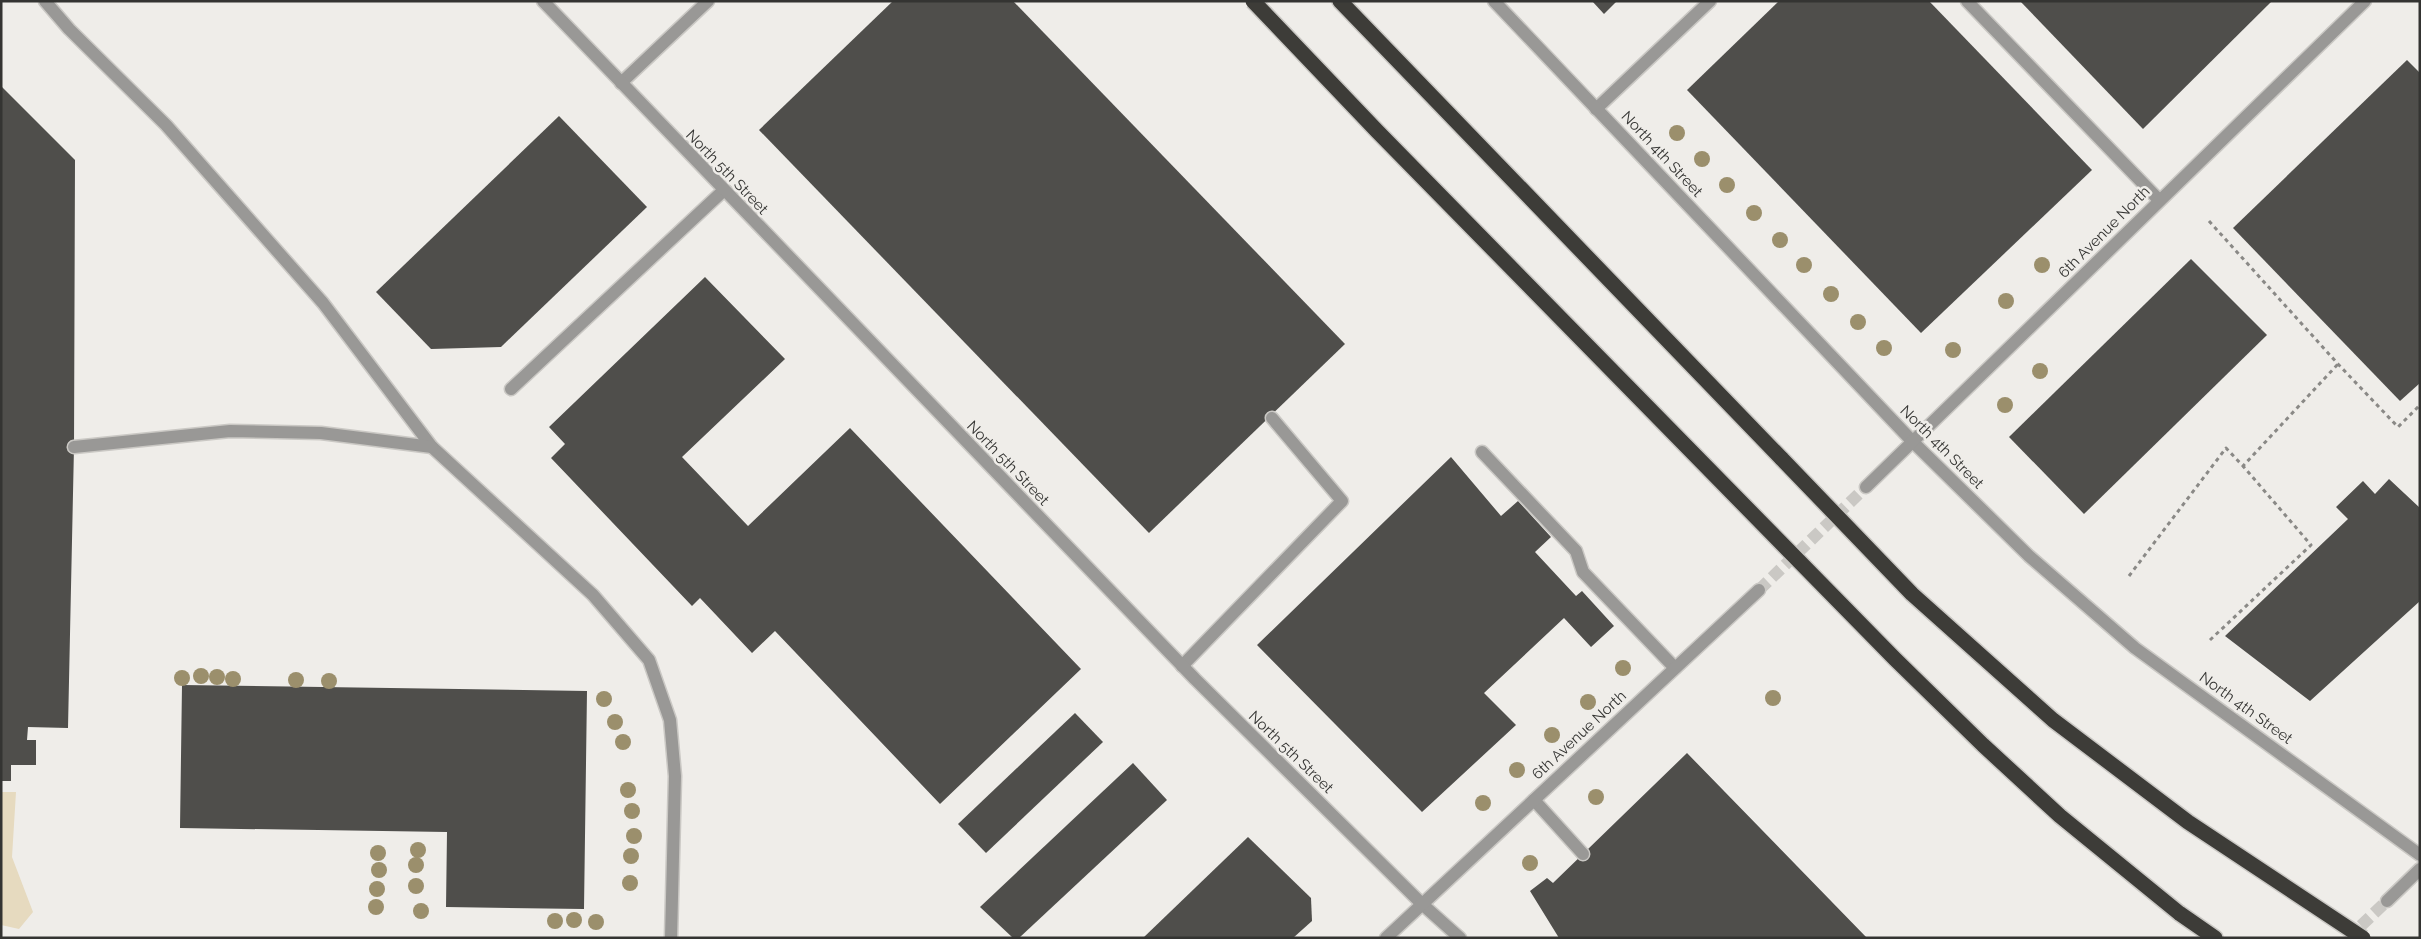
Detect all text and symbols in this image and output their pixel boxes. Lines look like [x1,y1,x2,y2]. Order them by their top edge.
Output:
street label: North 4th Street [1618,107,1706,201]
street label: North 5th Street [682,126,772,218]
street label: 6th Avenue North [2054,182,2154,282]
street label: North 4th Street [1897,402,1987,492]
street label: North 5th Street [963,417,1053,509]
street label: North 4th Street [2196,668,2296,748]
street label: 6th Avenue North [1528,687,1630,783]
street label: North 5th Street [1245,707,1337,797]

